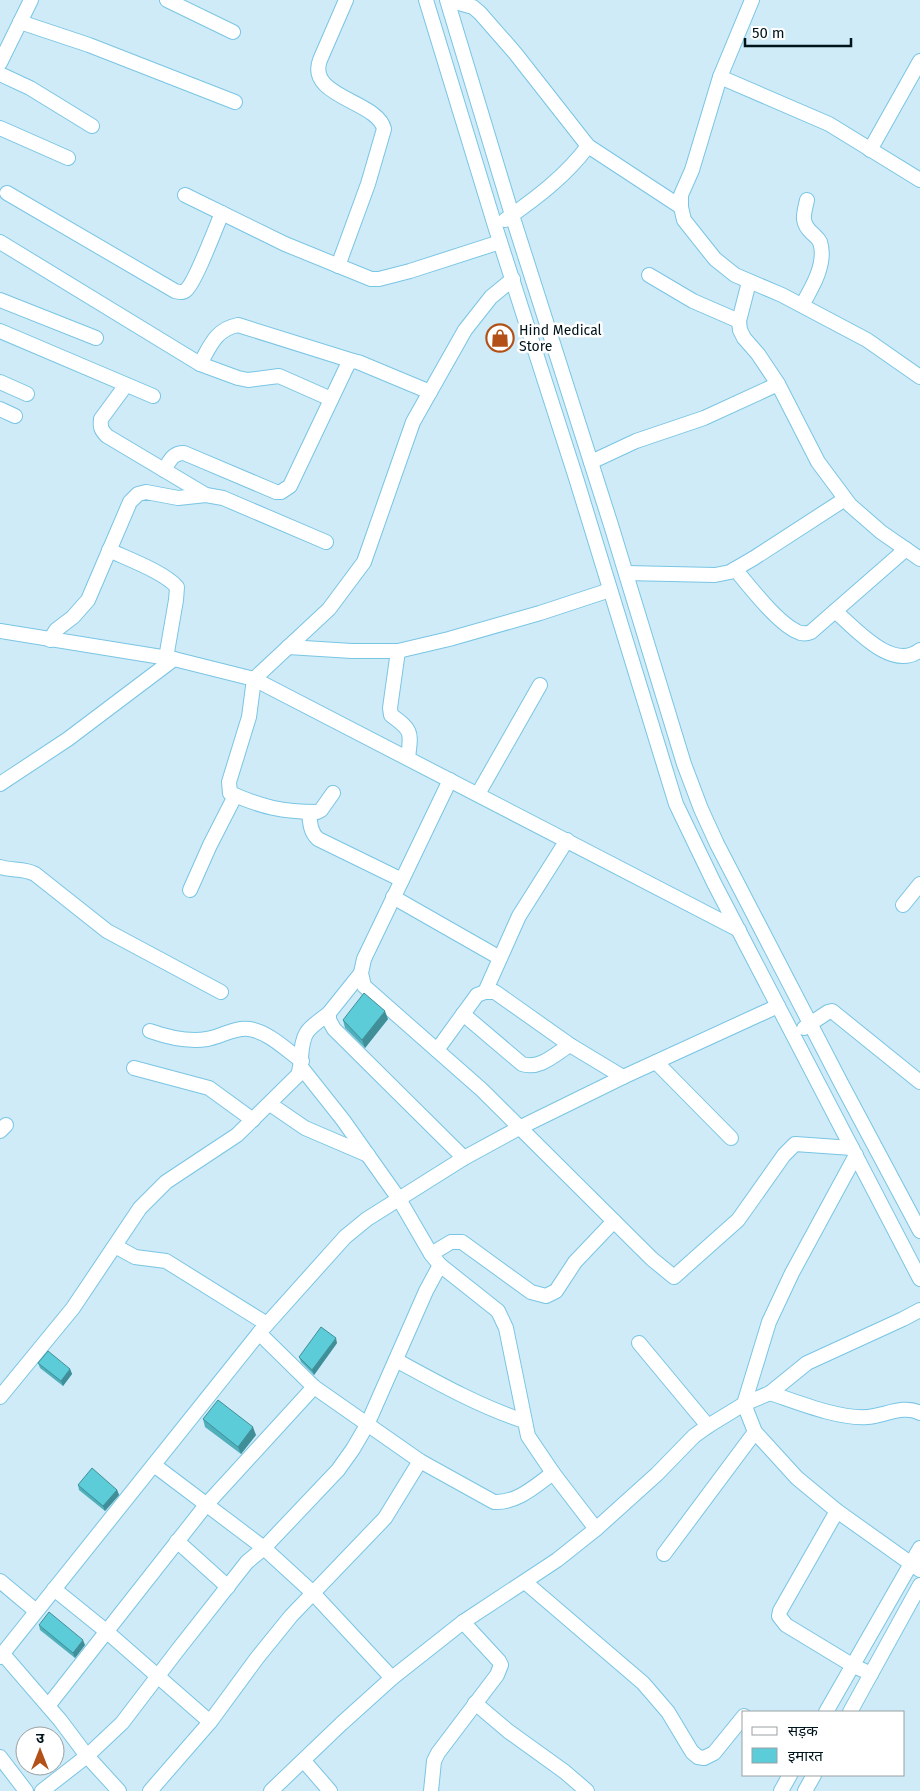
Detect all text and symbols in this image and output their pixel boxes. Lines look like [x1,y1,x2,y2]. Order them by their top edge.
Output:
scale bar [745,15,851,47]
text: 50 m [752,24,785,42]
place label: Hind Medical Store [519,322,602,355]
shop icon: Hind Medical Store [485,323,515,353]
legend [742,1711,905,1776]
text: सड़क [788,1722,818,1740]
north arrow [15,1726,65,1776]
text: उ [36,1730,45,1747]
text: इमारत [788,1747,823,1765]

